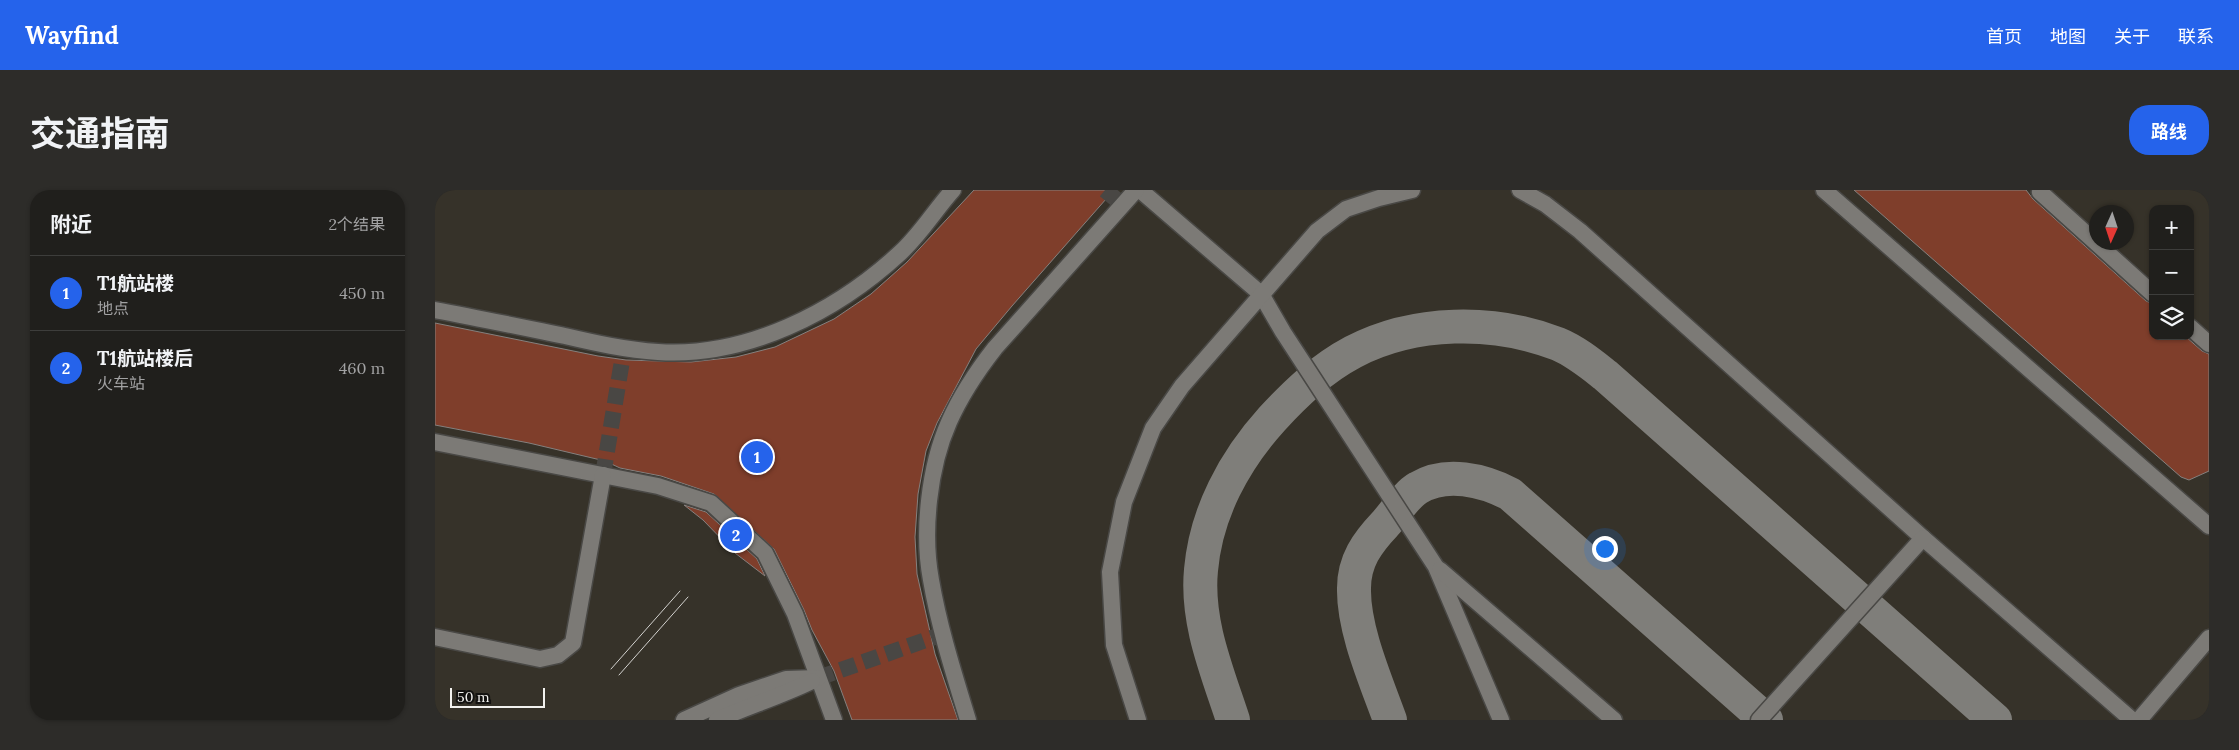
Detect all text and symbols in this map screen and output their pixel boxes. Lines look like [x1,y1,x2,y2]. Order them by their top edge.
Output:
text: Wayfind [25,20,119,51]
text: 首页 [1986,25,2022,48]
text: 地图 [2050,25,2086,48]
text: 关于 [2114,25,2150,48]
text: 联系 [2178,25,2214,48]
button: 路线 [2129,105,2209,155]
text: 交通指南 [30,111,170,156]
north arrow [2089,205,2134,250]
map controls [2149,205,2194,340]
button: + [2149,205,2194,250]
text: 附近 [50,211,92,238]
text: 2个结果 [328,214,385,234]
button: − [2149,250,2194,295]
text: T1航站楼 [97,271,174,295]
text: 1 [63,283,69,303]
text: 450 m [339,283,385,303]
button: layers [2149,295,2194,340]
text: 地点 [97,298,129,318]
text: T1航站楼后 [97,346,193,370]
text: 2 [62,358,70,378]
text: 460 m [339,358,385,378]
text: 火车站 [97,373,145,393]
pin: 1 [741,438,773,476]
pin: 2 [720,516,752,554]
your location [1592,536,1618,562]
scale bar [450,685,545,708]
text: 50 m [457,688,490,706]

